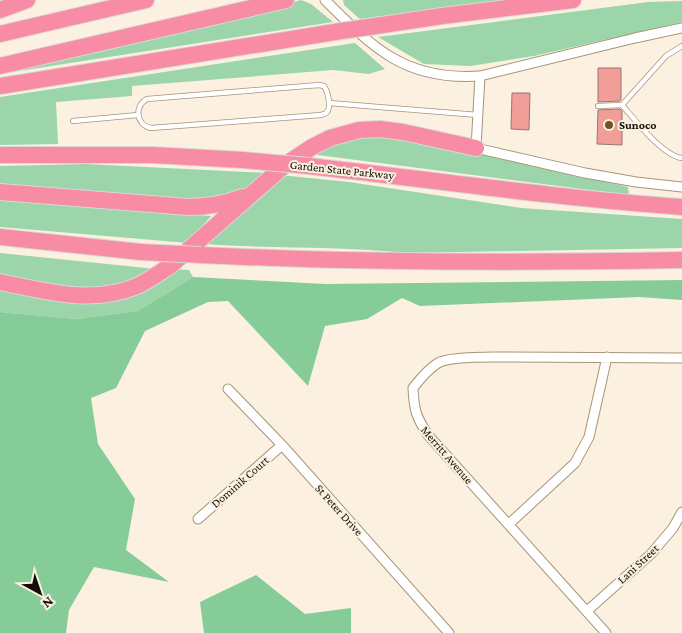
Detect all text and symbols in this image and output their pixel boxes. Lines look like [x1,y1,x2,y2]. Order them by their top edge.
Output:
place label: Sunoco [619,118,657,132]
marker: Sunoco [603,119,615,131]
street label: Garden State Parkway [289,158,395,182]
street label: Merritt Avenue [418,423,476,487]
street label: Dominik Court [208,452,272,511]
street label: St Peter Drive [312,481,366,539]
street label: Lani Street [614,541,662,587]
north arrow [15,568,65,618]
text: N [39,594,57,612]

